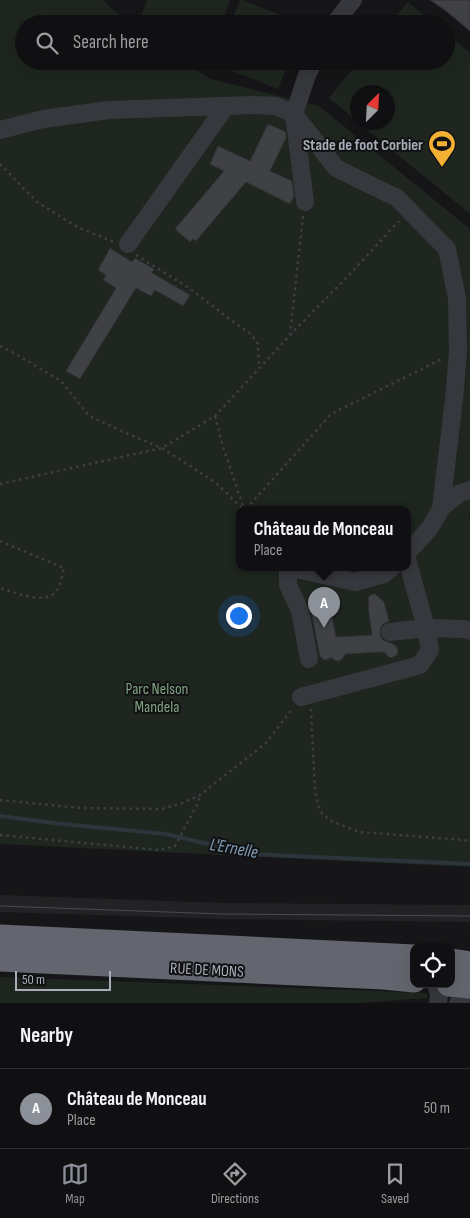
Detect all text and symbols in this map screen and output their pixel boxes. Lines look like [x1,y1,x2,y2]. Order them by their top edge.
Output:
search box [15,15,455,70]
icon: search [33,29,61,57]
text: Search here [73,31,149,54]
north arrow [350,85,395,130]
sports icon: Stade de foot Corbier [427,129,457,168]
place label: Stade de foot Corbier [303,136,423,155]
popup [236,506,411,571]
text: Château de Monceau [254,518,393,541]
text: Place [254,541,282,560]
pin: A [308,587,340,628]
your location [226,603,252,629]
park label: Parc Nelson Mandela [126,680,188,717]
water label: L'Ernelle [208,834,260,863]
map controls [410,943,455,988]
button: locate [410,943,455,988]
street label: RUE DE MONS [170,959,244,982]
scale bar [15,968,111,991]
text: 50 m [22,971,45,988]
text: Nearby [20,1023,73,1048]
text: Château de Monceau [67,1088,207,1111]
text: A [32,1099,40,1118]
text: 50 m [424,1099,450,1118]
text: Place [67,1111,96,1130]
tab: Map [61,1160,89,1207]
tab: Directions [211,1160,259,1207]
tab: Saved [381,1160,409,1207]

